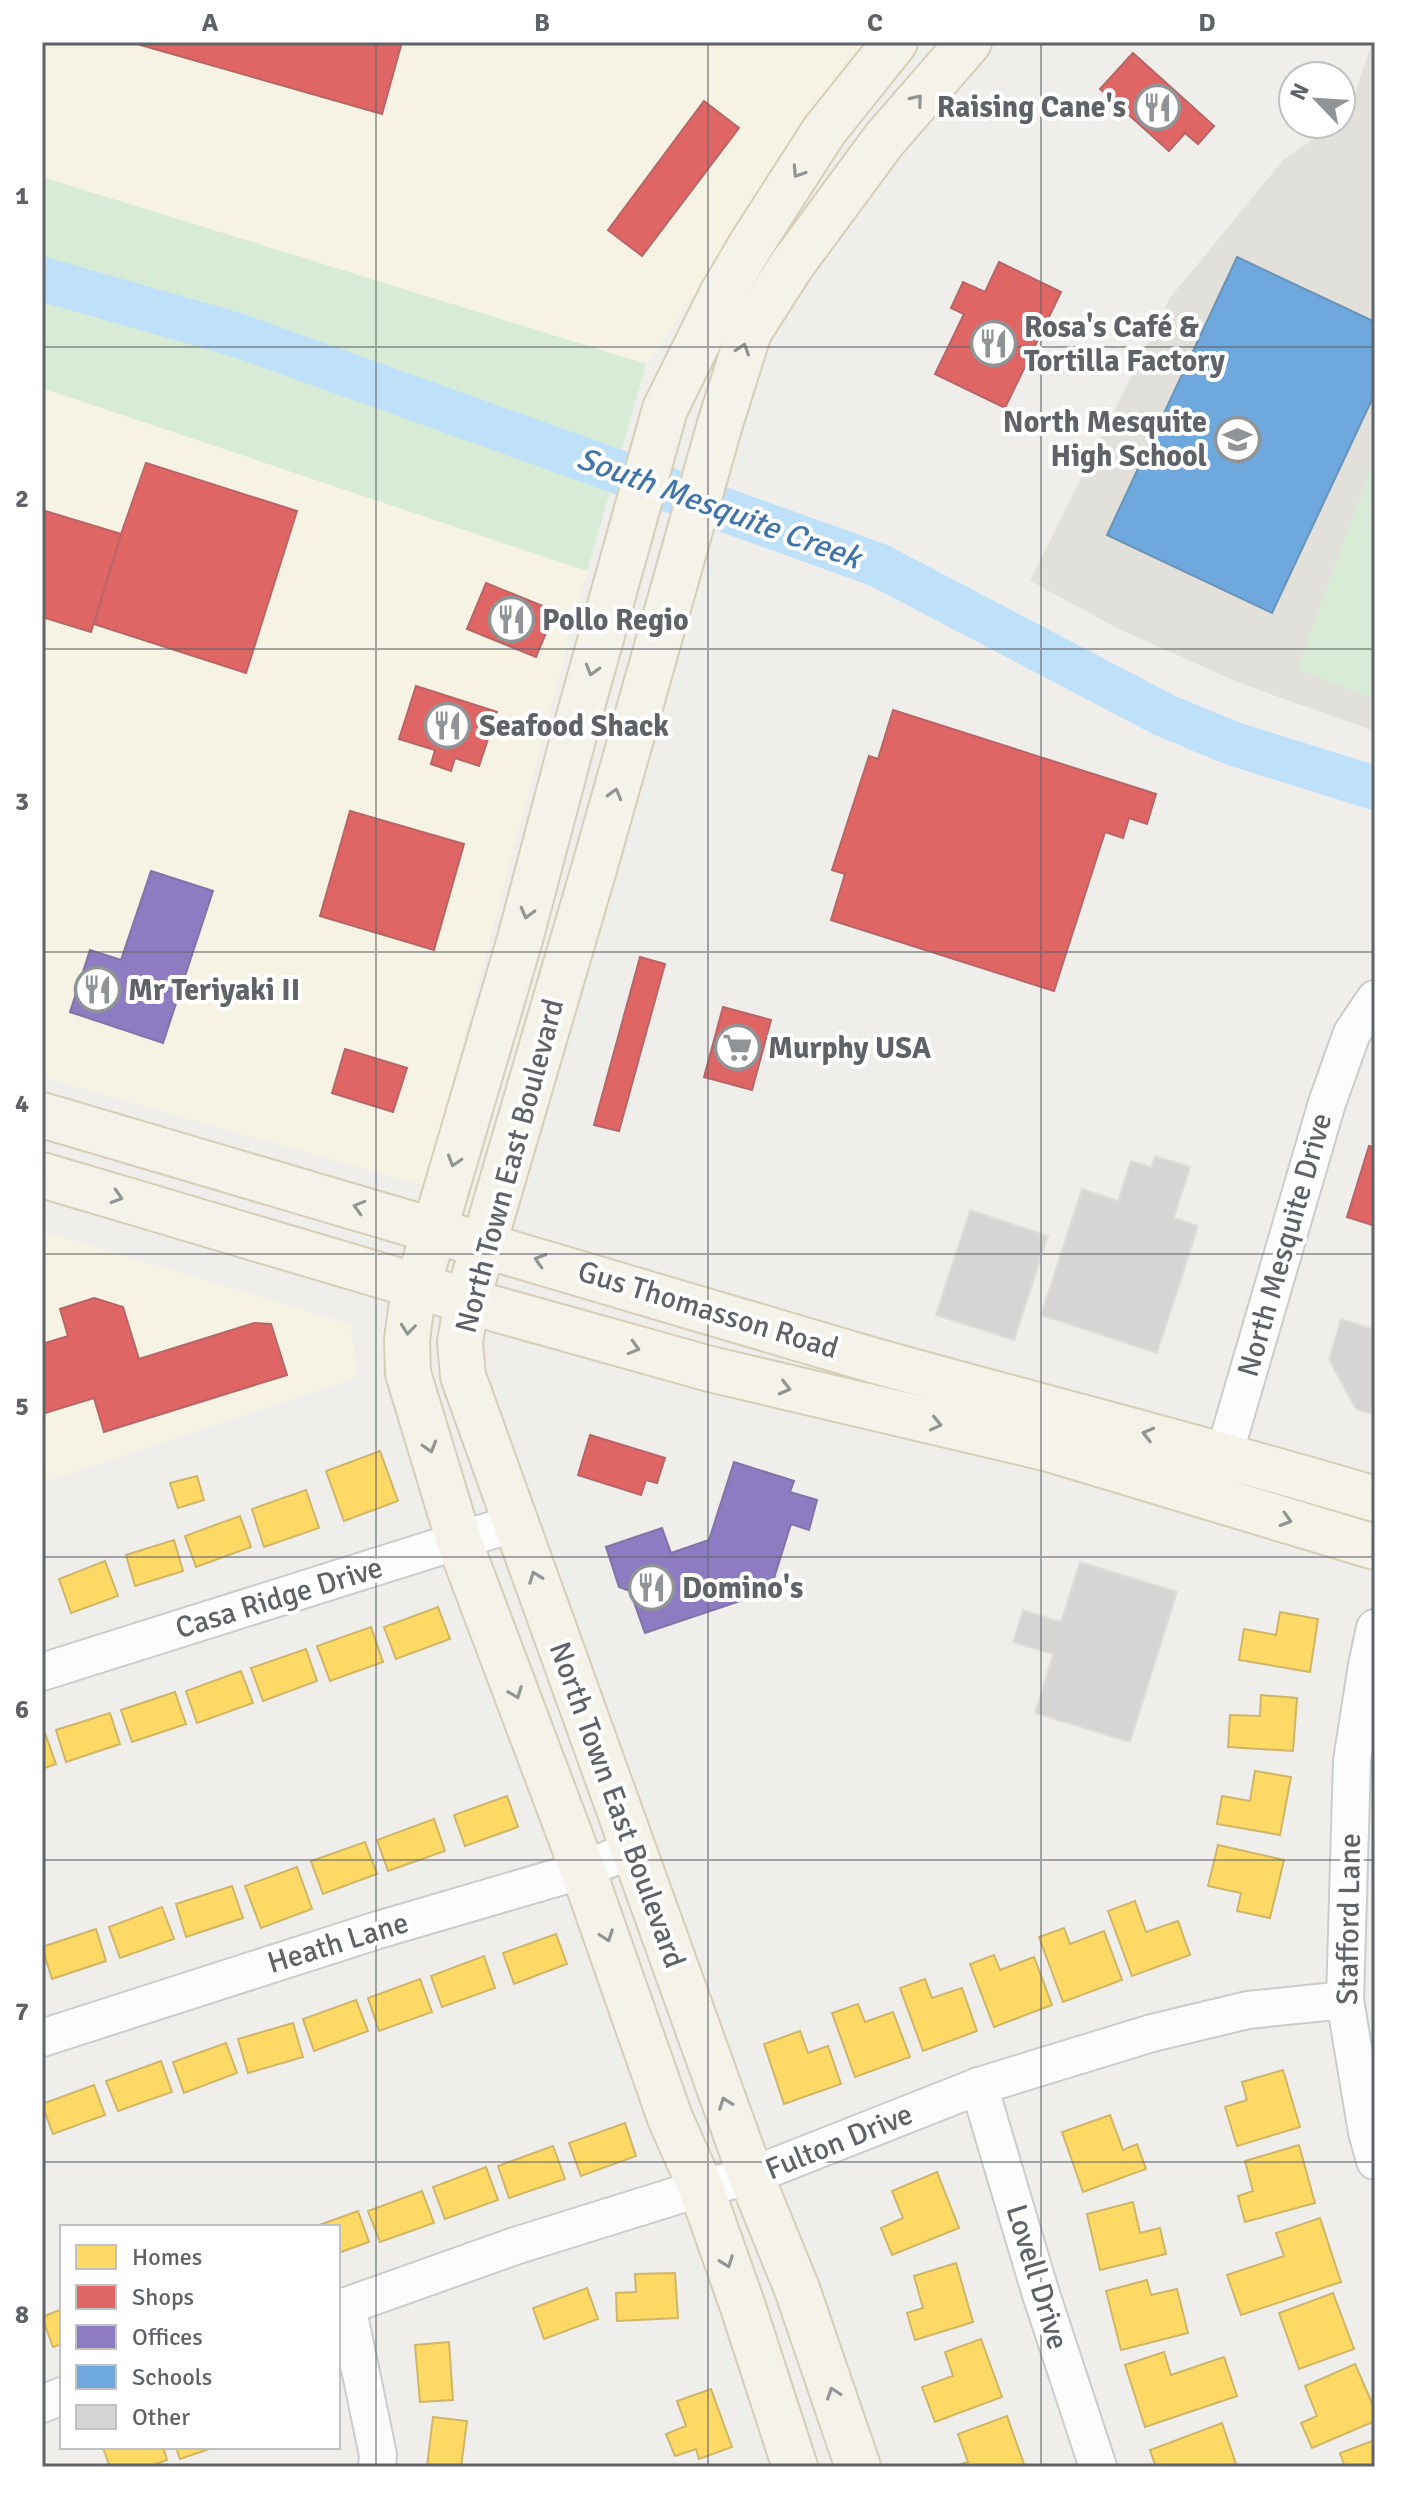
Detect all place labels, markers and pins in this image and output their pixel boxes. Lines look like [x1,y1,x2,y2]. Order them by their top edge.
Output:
restaurant icon: Raising Cane's [1133,83,1181,131]
place label: Raising Cane's [937,89,1126,126]
place label: Rosa's Café & Tortilla Factory [1024,309,1225,380]
restaurant icon: Rosa's Café & Tortilla Factory [969,320,1017,368]
place label: North Mesquite High School [1003,404,1207,475]
school or university icon: North Mesquite High School [1214,415,1262,463]
restaurant icon: Pollo Regio [487,596,535,644]
place label: Pollo Regio [542,602,689,639]
restaurant icon: Seafood Shack [424,702,472,750]
place label: Seafood Shack [479,708,669,745]
restaurant icon: Mr Teriyaki II [73,966,121,1014]
place label: Mr Teriyaki II [128,972,300,1009]
supermarket icon: Murphy USA [713,1024,761,1072]
place label: Murphy USA [768,1030,931,1067]
restaurant icon: Domino's [627,1564,675,1612]
place label: Domino's [682,1570,803,1607]

